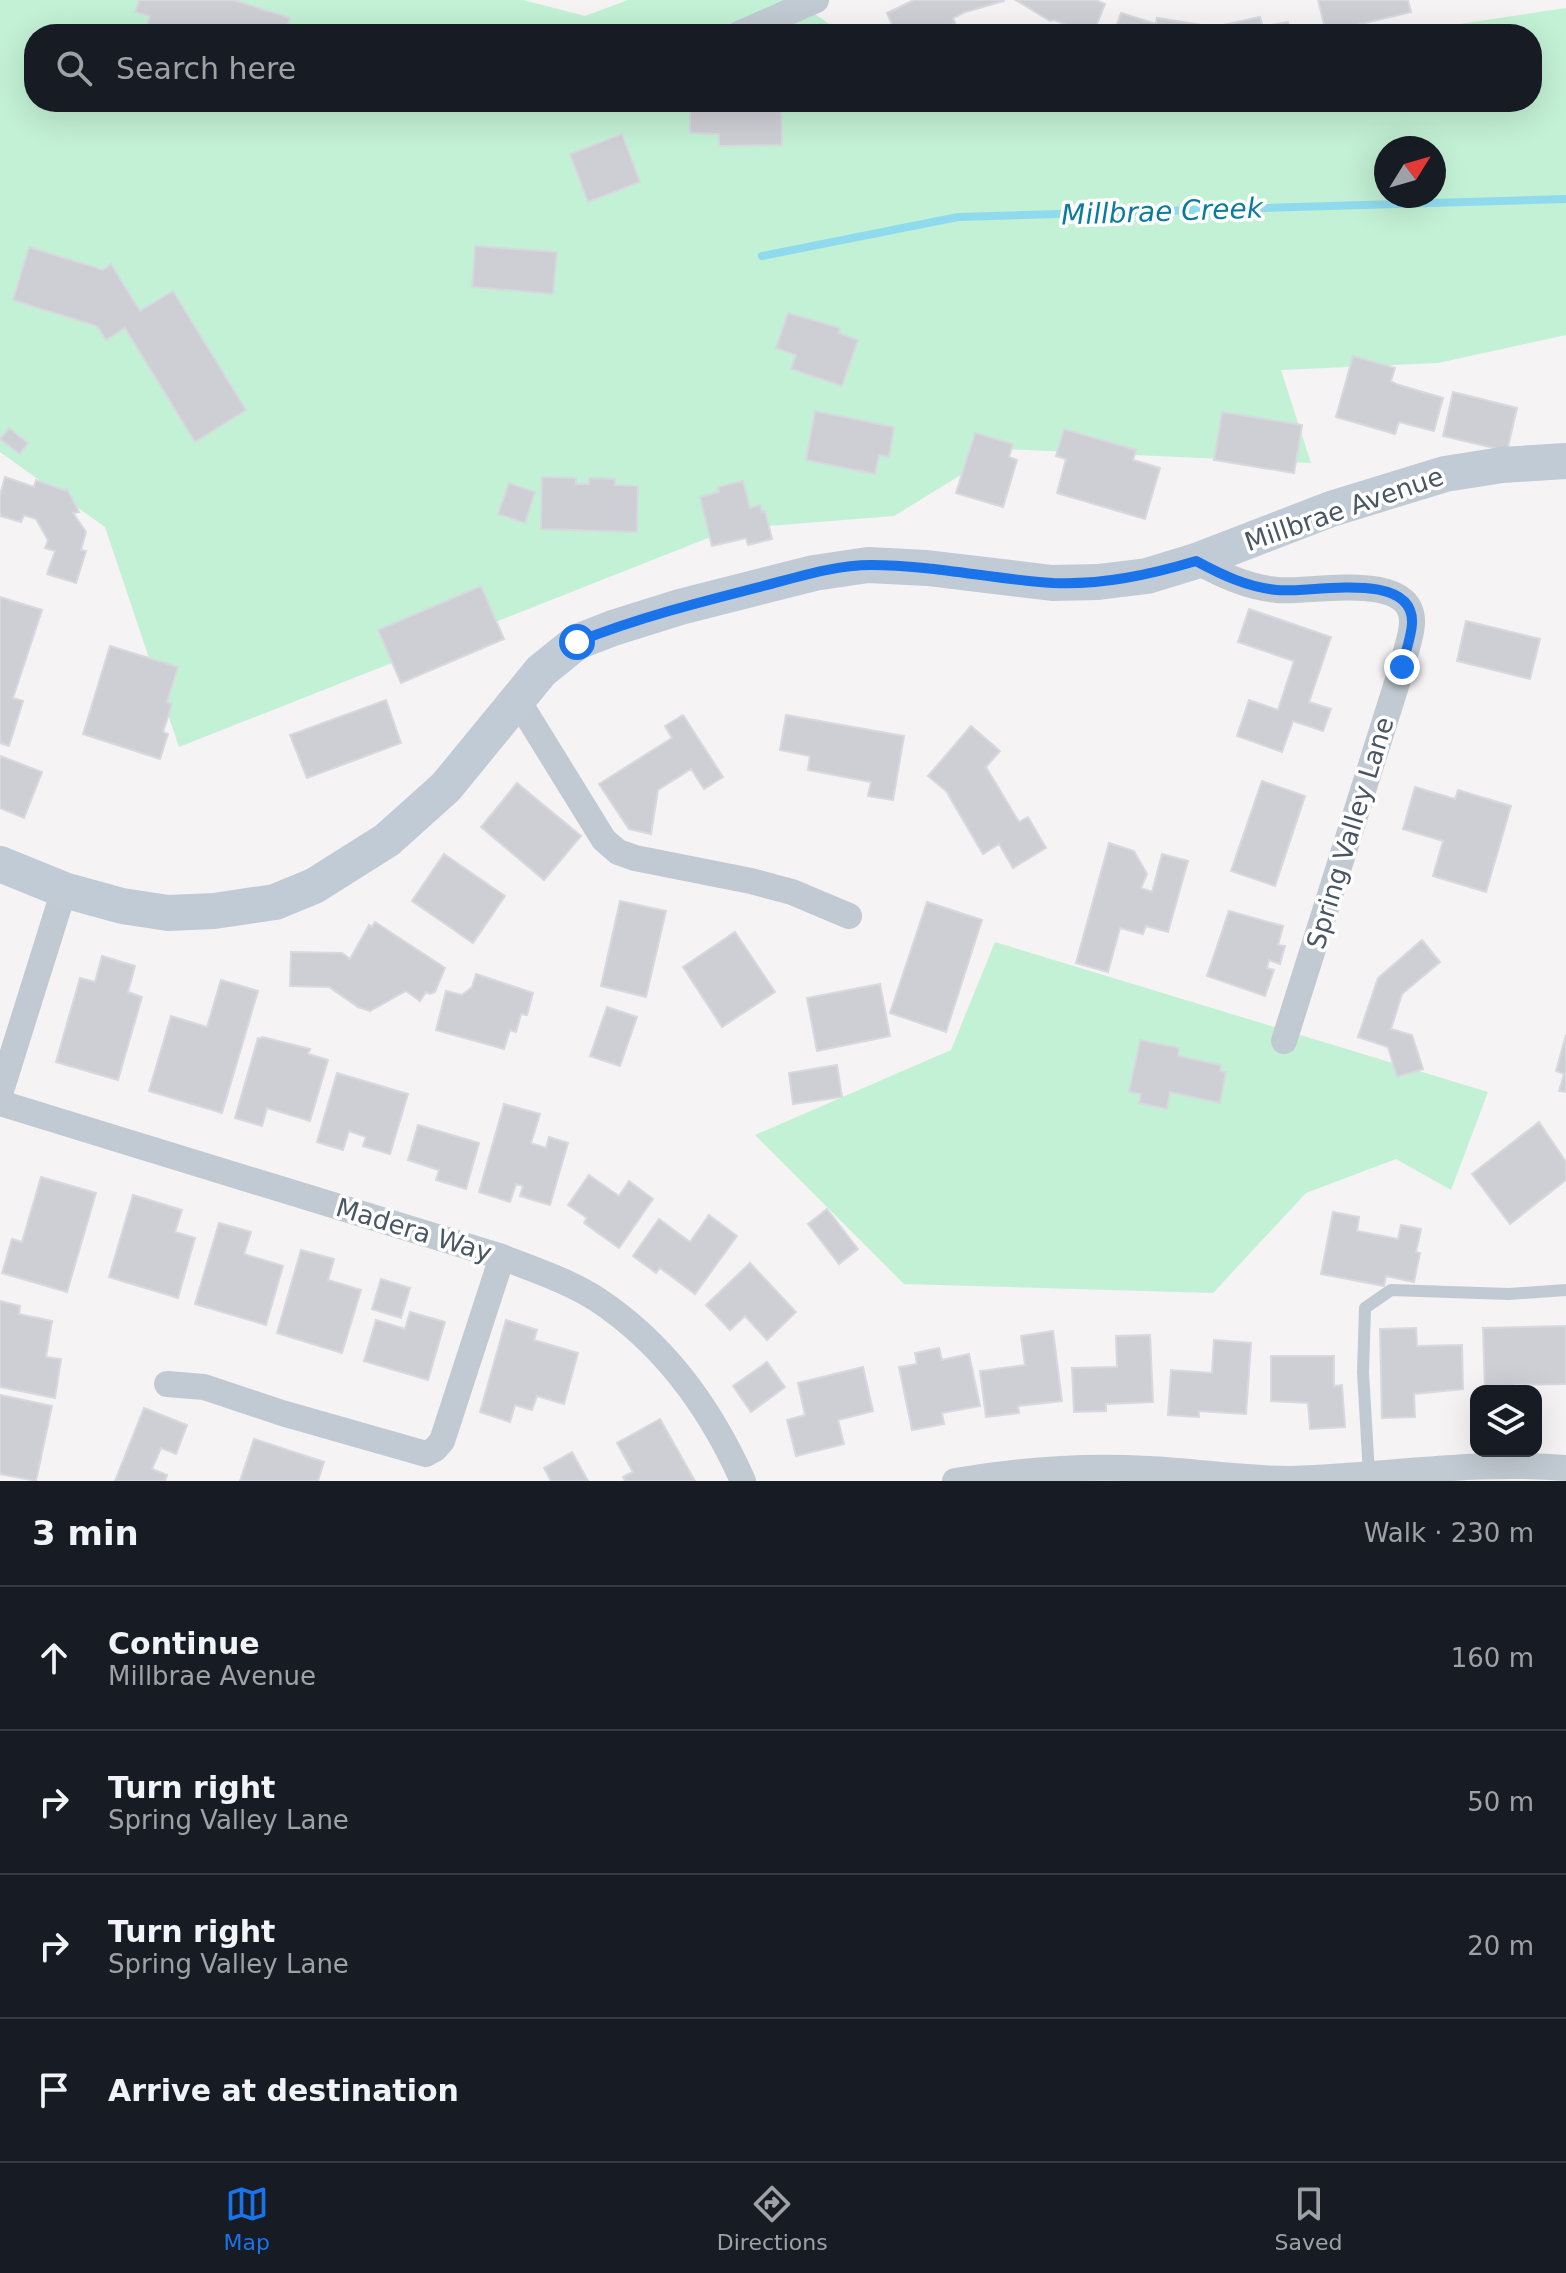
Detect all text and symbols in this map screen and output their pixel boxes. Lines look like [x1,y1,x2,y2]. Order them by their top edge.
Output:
search box [24,24,1542,112]
icon: search [52,46,96,90]
text: Search here [116,51,296,86]
north arrow [1374,136,1446,208]
water label: Millbrae Creek [1061,191,1265,232]
street label: Millbrae Avenue [1241,461,1447,557]
route start [559,624,595,660]
route end [1384,649,1420,685]
street label: Spring Valley Lane [1300,713,1400,953]
street label: Madera Way [333,1192,495,1268]
map controls [1470,1385,1542,1457]
button: layers [1470,1385,1542,1457]
text: 3 min [32,1513,139,1553]
text: Walk · 230 m [1364,1518,1534,1548]
text: Continue [108,1626,260,1661]
icon: ahead [32,1636,76,1680]
text: 160 m [1451,1643,1534,1673]
text: Millbrae Avenue [108,1661,316,1691]
text: Turn right [108,1770,275,1805]
icon: right [32,1780,76,1824]
text: 50 m [1467,1787,1534,1817]
text: Spring Valley Lane [108,1805,349,1835]
text: Turn right [108,1914,275,1949]
icon: right [32,1924,76,1968]
text: 20 m [1467,1931,1534,1961]
text: Spring Valley Lane [108,1949,349,1979]
icon: arrive [32,2068,76,2112]
text: Arrive at destination [108,2073,459,2108]
tab: Map [223,2182,270,2255]
tab: Directions [717,2182,828,2255]
tab: Saved [1275,2182,1343,2255]

